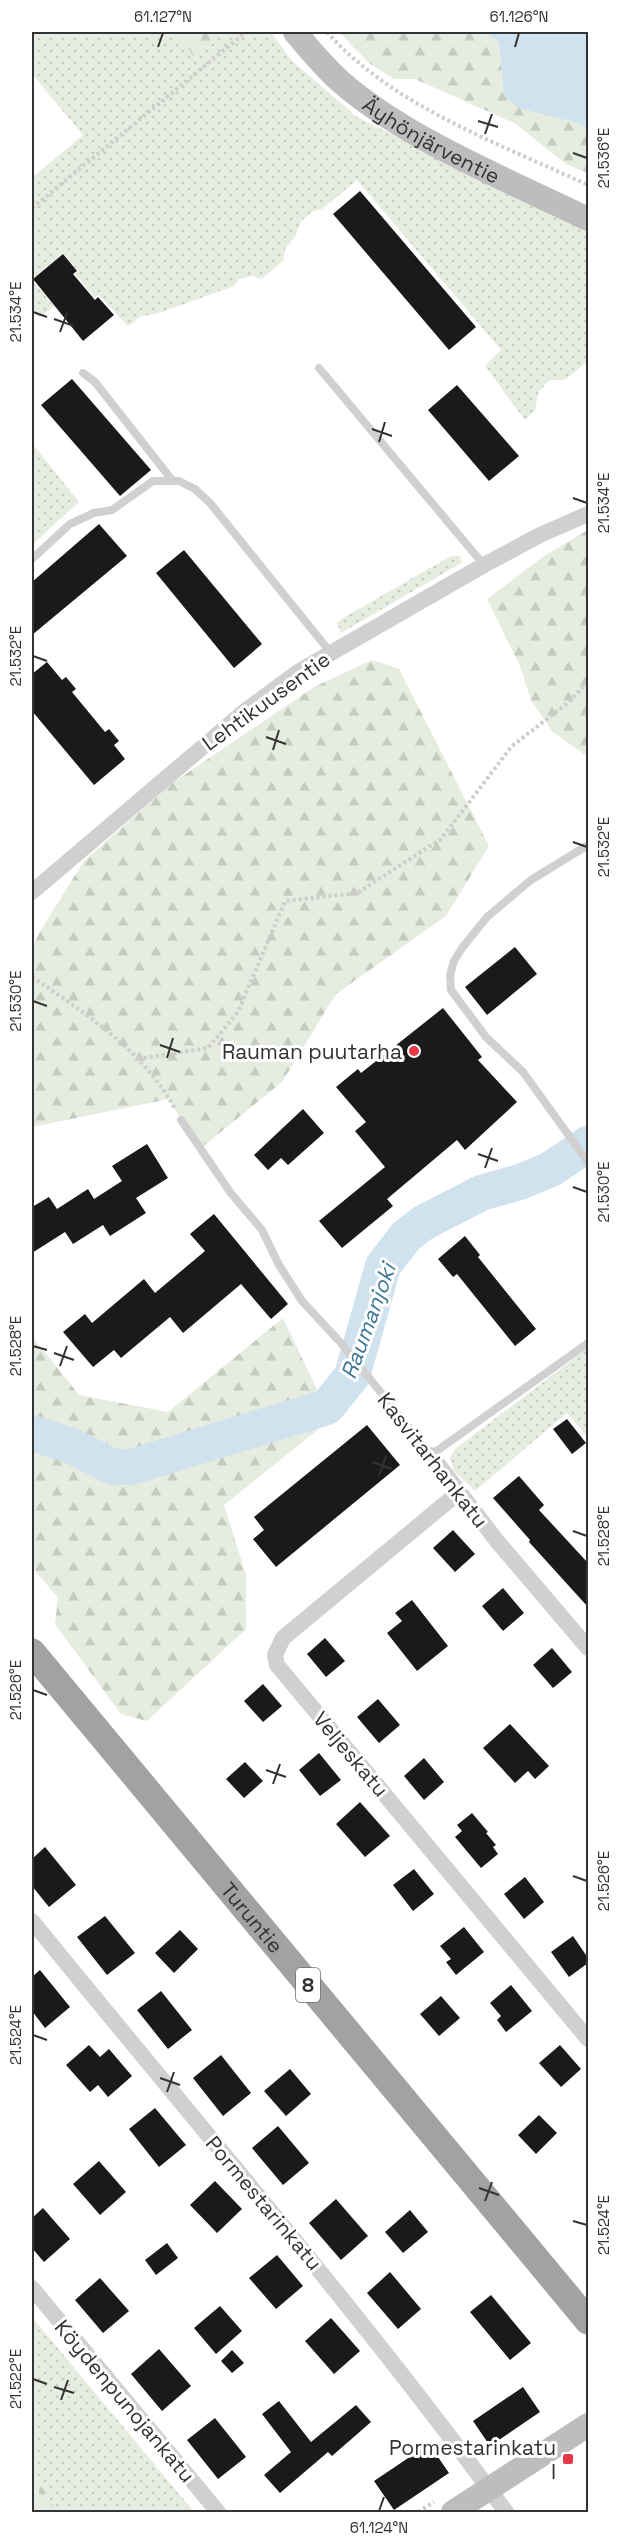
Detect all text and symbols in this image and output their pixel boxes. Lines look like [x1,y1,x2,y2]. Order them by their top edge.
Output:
text: 61.127°N [134,7,192,26]
text: 61.126°N [490,7,548,26]
street label: Äyhönjärventie [358,91,505,189]
text: 21.536°E [594,128,613,188]
text: 21.534°E [6,282,25,342]
text: 21.534°E [594,473,613,533]
text: 21.532°E [6,626,25,686]
street label: Lehtikuusentie [197,646,335,756]
text: 21.532°E [594,817,613,877]
text: 21.530°E [6,971,25,1031]
place label: Rauman puutarha [222,1038,402,1065]
marker: Rauman puutarha [407,1044,421,1058]
text: 21.530°E [594,1162,613,1222]
water label: Raumanjoki [334,1257,403,1383]
text: 21.528°E [6,1316,25,1376]
street label: Kasvitarhankatu [372,1387,494,1533]
text: 21.528°E [594,1506,613,1566]
text: 21.526°E [6,1660,25,1720]
street label: Veljeskatu [307,1706,395,1802]
text: 21.526°E [594,1851,613,1911]
street label: Turuntie [215,1876,290,1958]
road number: 8 [296,1968,320,2002]
text: 21.524°E [6,2005,25,2065]
street label: Pormestarinkatu [200,2130,328,2276]
text: 21.524°E [594,2195,613,2255]
street label: Köydenpunojankatu [49,2314,201,2488]
text: 21.522°E [6,2349,25,2409]
place label: Pormestarinkatu I [389,2434,556,2485]
marker: Pormestarinkatu I [561,2452,575,2466]
text: 61.124°N [350,2518,408,2537]

